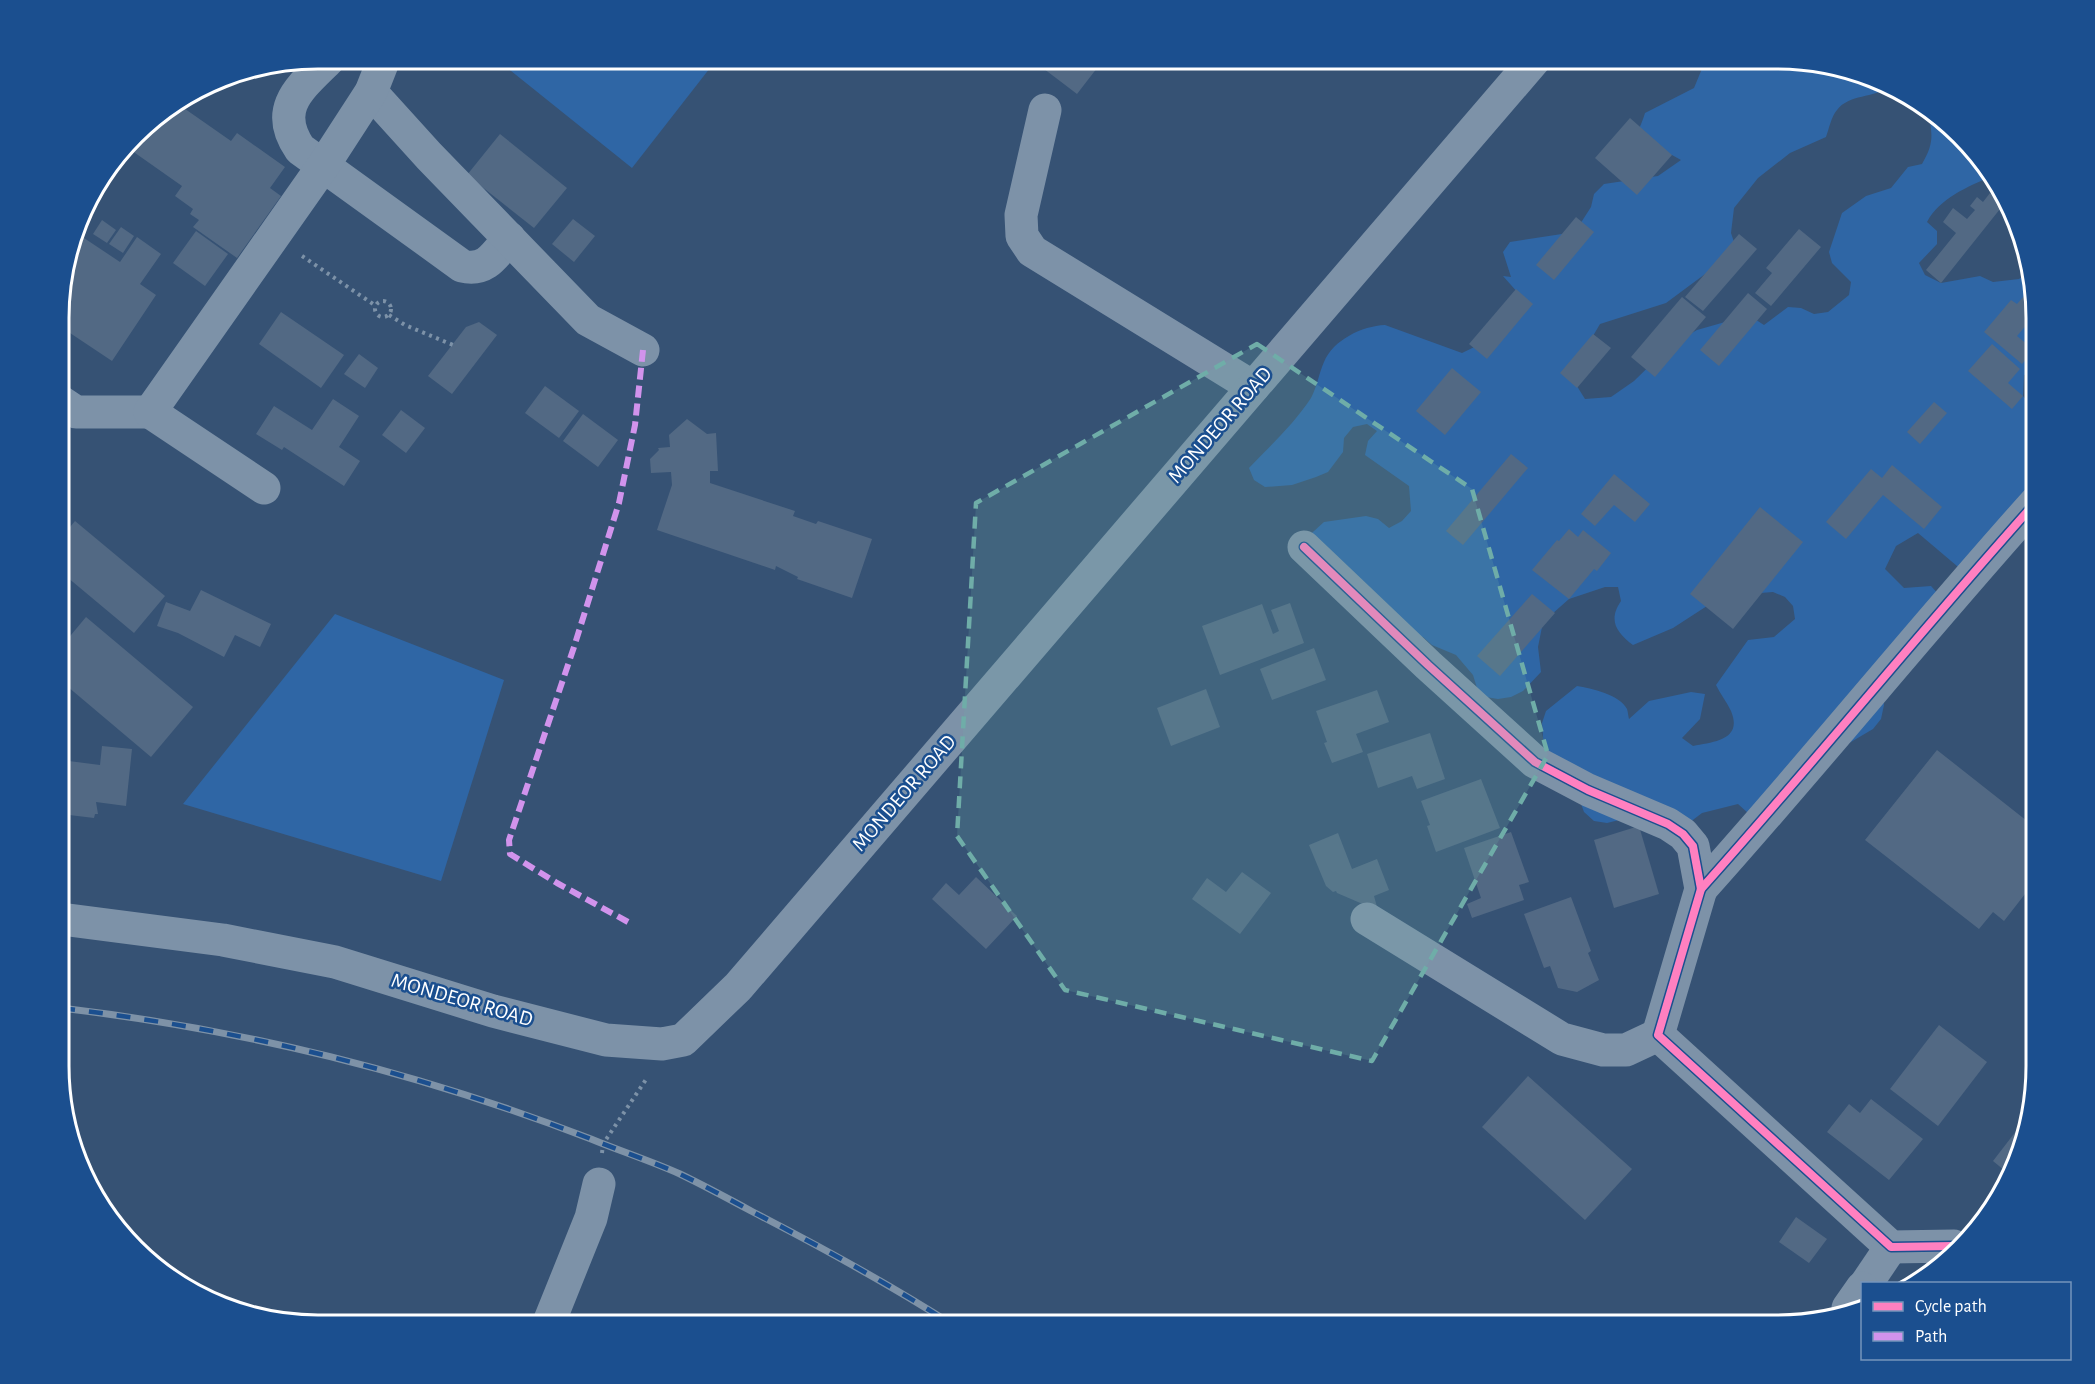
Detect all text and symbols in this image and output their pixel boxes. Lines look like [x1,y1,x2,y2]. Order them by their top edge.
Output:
street label: MONDEOR ROAD [1164,363,1276,487]
street label: MONDEOR ROAD [848,731,960,855]
street label: MONDEOR ROAD [389,970,535,1030]
legend [1861,1282,2071,1360]
text: Cycle path [1915,1298,1987,1316]
text: Path [1915,1328,1947,1346]

